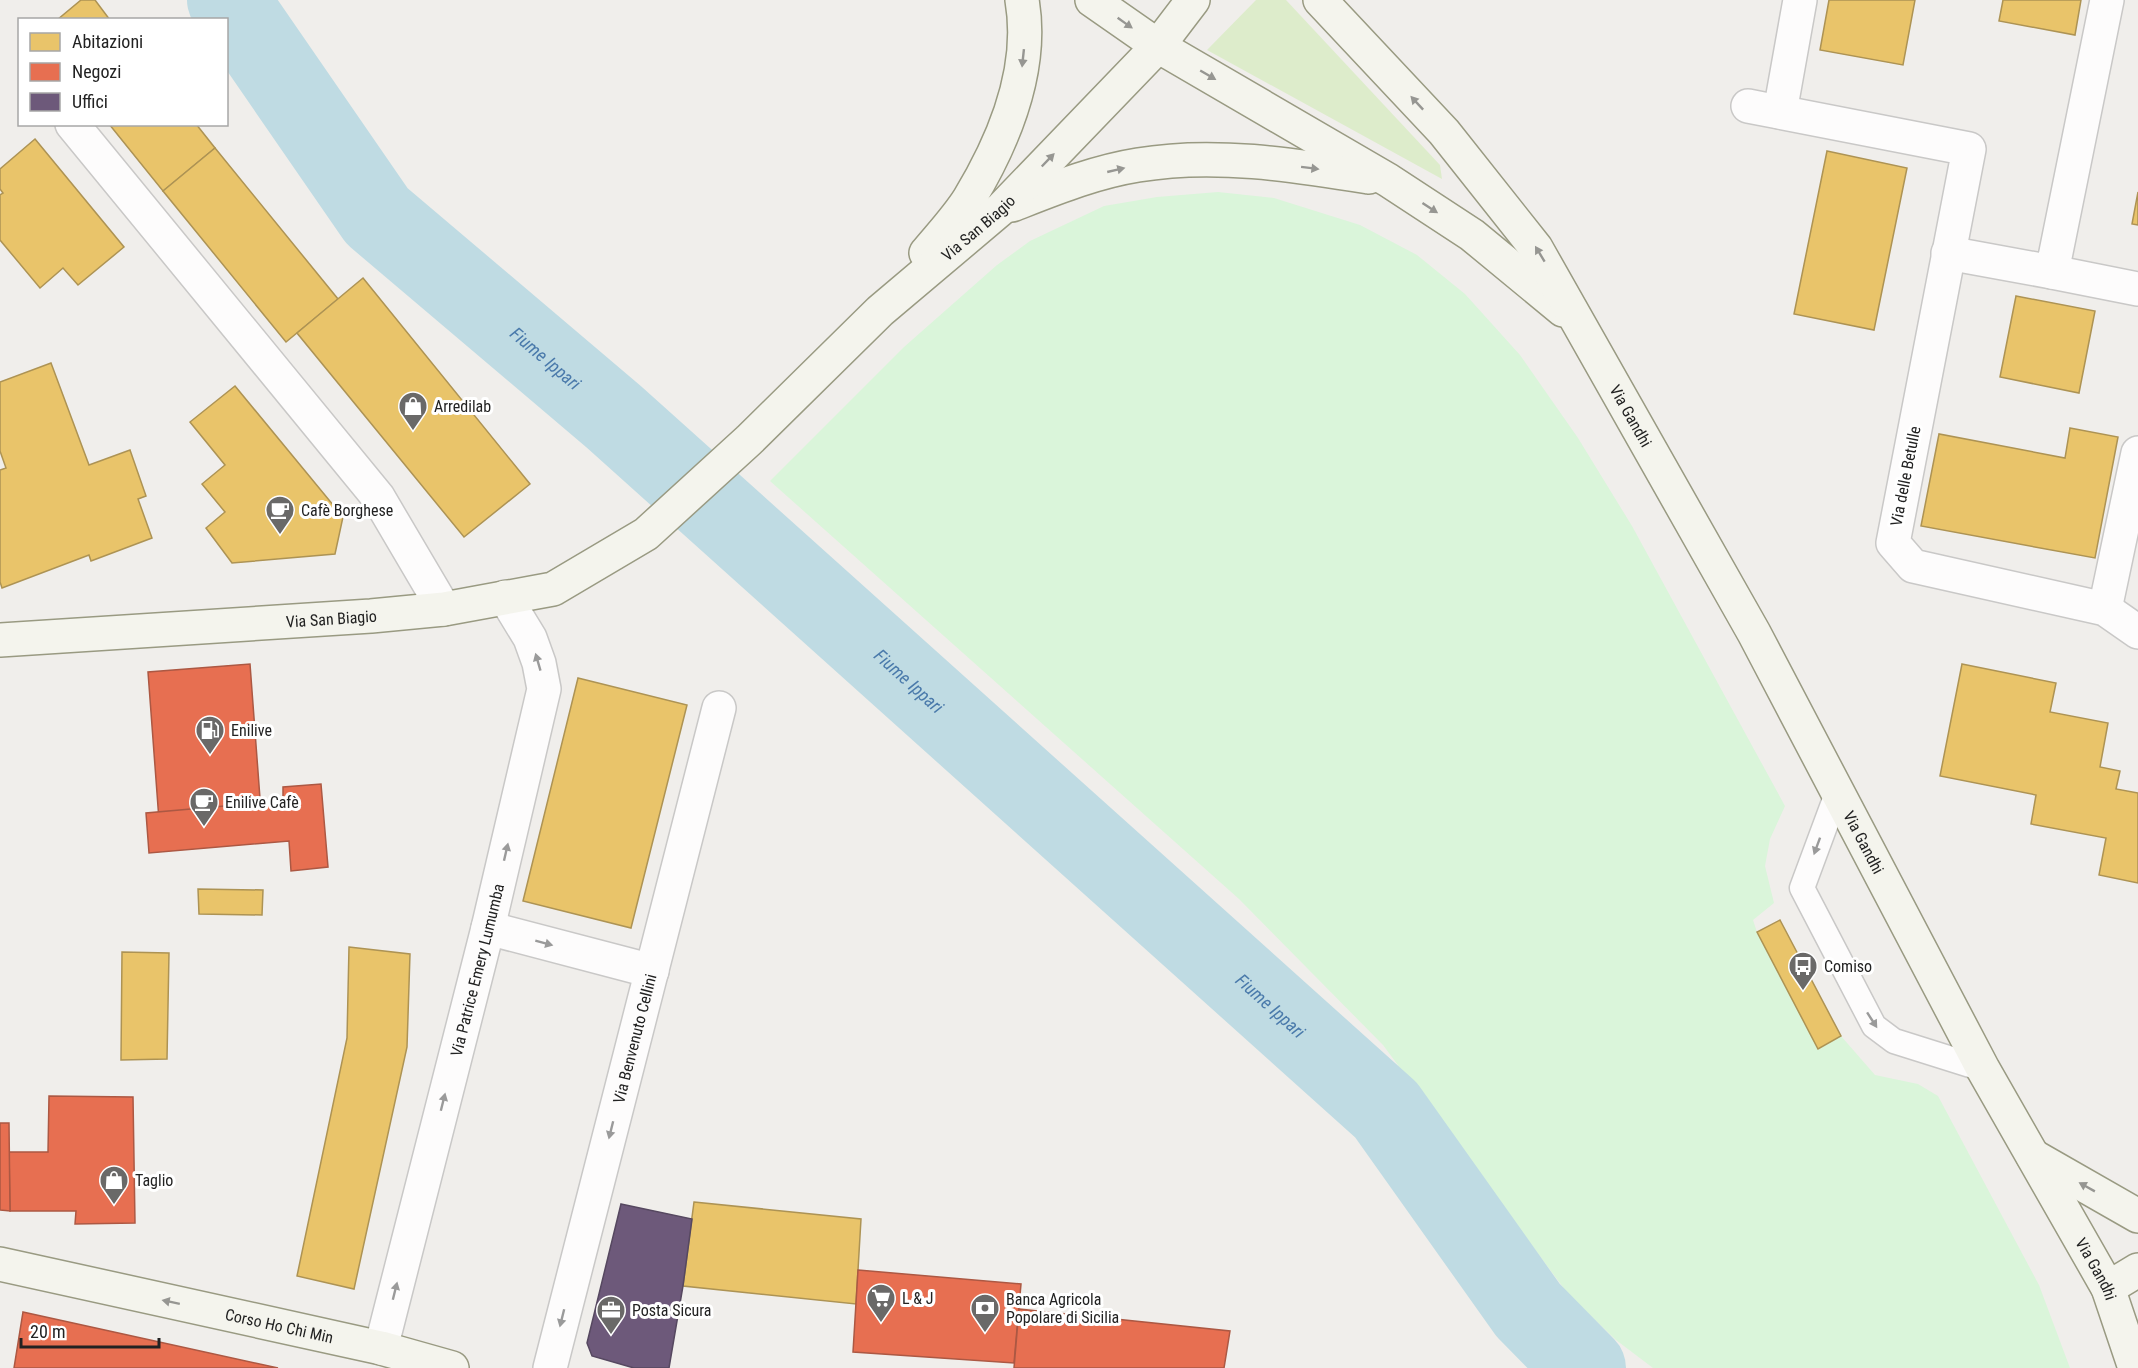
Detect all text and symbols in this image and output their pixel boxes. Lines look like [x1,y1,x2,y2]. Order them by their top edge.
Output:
one-way arrow [1116,17,1132,29]
legend [18,18,228,126]
text: Abitazioni [72,31,143,52]
one-way arrow [1018,49,1028,68]
text: Negozi [72,61,121,82]
one-way arrow [1200,70,1216,81]
text: Uffici [72,91,108,112]
one-way arrow [1411,96,1424,111]
one-way arrow [1041,153,1055,167]
one-way arrow [1107,164,1126,174]
one-way arrow [1301,164,1320,173]
street label: Via San Biagio [938,191,1019,265]
one-way arrow [1421,202,1438,213]
one-way arrow [1534,246,1545,262]
water label: Fiume Ippari [506,323,586,395]
street label: Via Gandhi [1606,382,1656,450]
shop icon: Arredilab [397,390,429,432]
place label: Arredilab [434,397,491,416]
street label: Via delle Betulle [1886,424,1924,528]
cafe icon: Cafè Borghese [264,494,296,536]
place label: Cafè Borghese [301,501,393,520]
street label: Via San Biagio [285,606,378,631]
water label: Fiume Ippari [870,645,949,718]
one-way arrow [533,653,542,671]
fuel station icon: Enilive [194,714,226,756]
place label: Enilive [231,721,272,740]
cafe icon: Enilive Cafè [188,786,220,828]
place label: Enilive Cafè [225,793,299,812]
street label: Via Gandhi [1839,808,1888,877]
one-way arrow [1812,837,1822,855]
one-way arrow [501,842,511,861]
street label: Via Patrice Emery Lumumba [447,882,508,1059]
one-way arrow [536,939,554,948]
bus stop icon: Comiso [1787,950,1819,992]
place label: Comiso [1824,957,1872,976]
water label: Fiume Ippari [1232,969,1310,1043]
street label: Via Benvenuto Cellini [609,972,661,1106]
one-way arrow [1867,1012,1878,1029]
one-way arrow [439,1093,449,1111]
one-way arrow [606,1121,615,1139]
shop icon: Taglio [98,1164,130,1206]
place label: Taglio [135,1171,173,1190]
one-way arrow [2078,1182,2095,1192]
street label: Via Gandhi [2071,1235,2120,1302]
one-way arrow [391,1282,401,1300]
supermarket icon: L & J [865,1282,897,1324]
place label: L & J [902,1289,933,1308]
place label: Banca Agricola Popolare di Sicilia [1006,1290,1119,1327]
bank icon: Banca Agricola Popolare di Sicilia [969,1292,1001,1334]
office icon: Posta Sicura [595,1294,627,1336]
one-way arrow [161,1296,180,1306]
place label: Posta Sicura [632,1301,711,1320]
street label: Corso Ho Chi Min [223,1305,335,1347]
one-way arrow [557,1309,567,1328]
scale bar [21,1311,159,1349]
text: 20 m [30,1321,65,1342]

